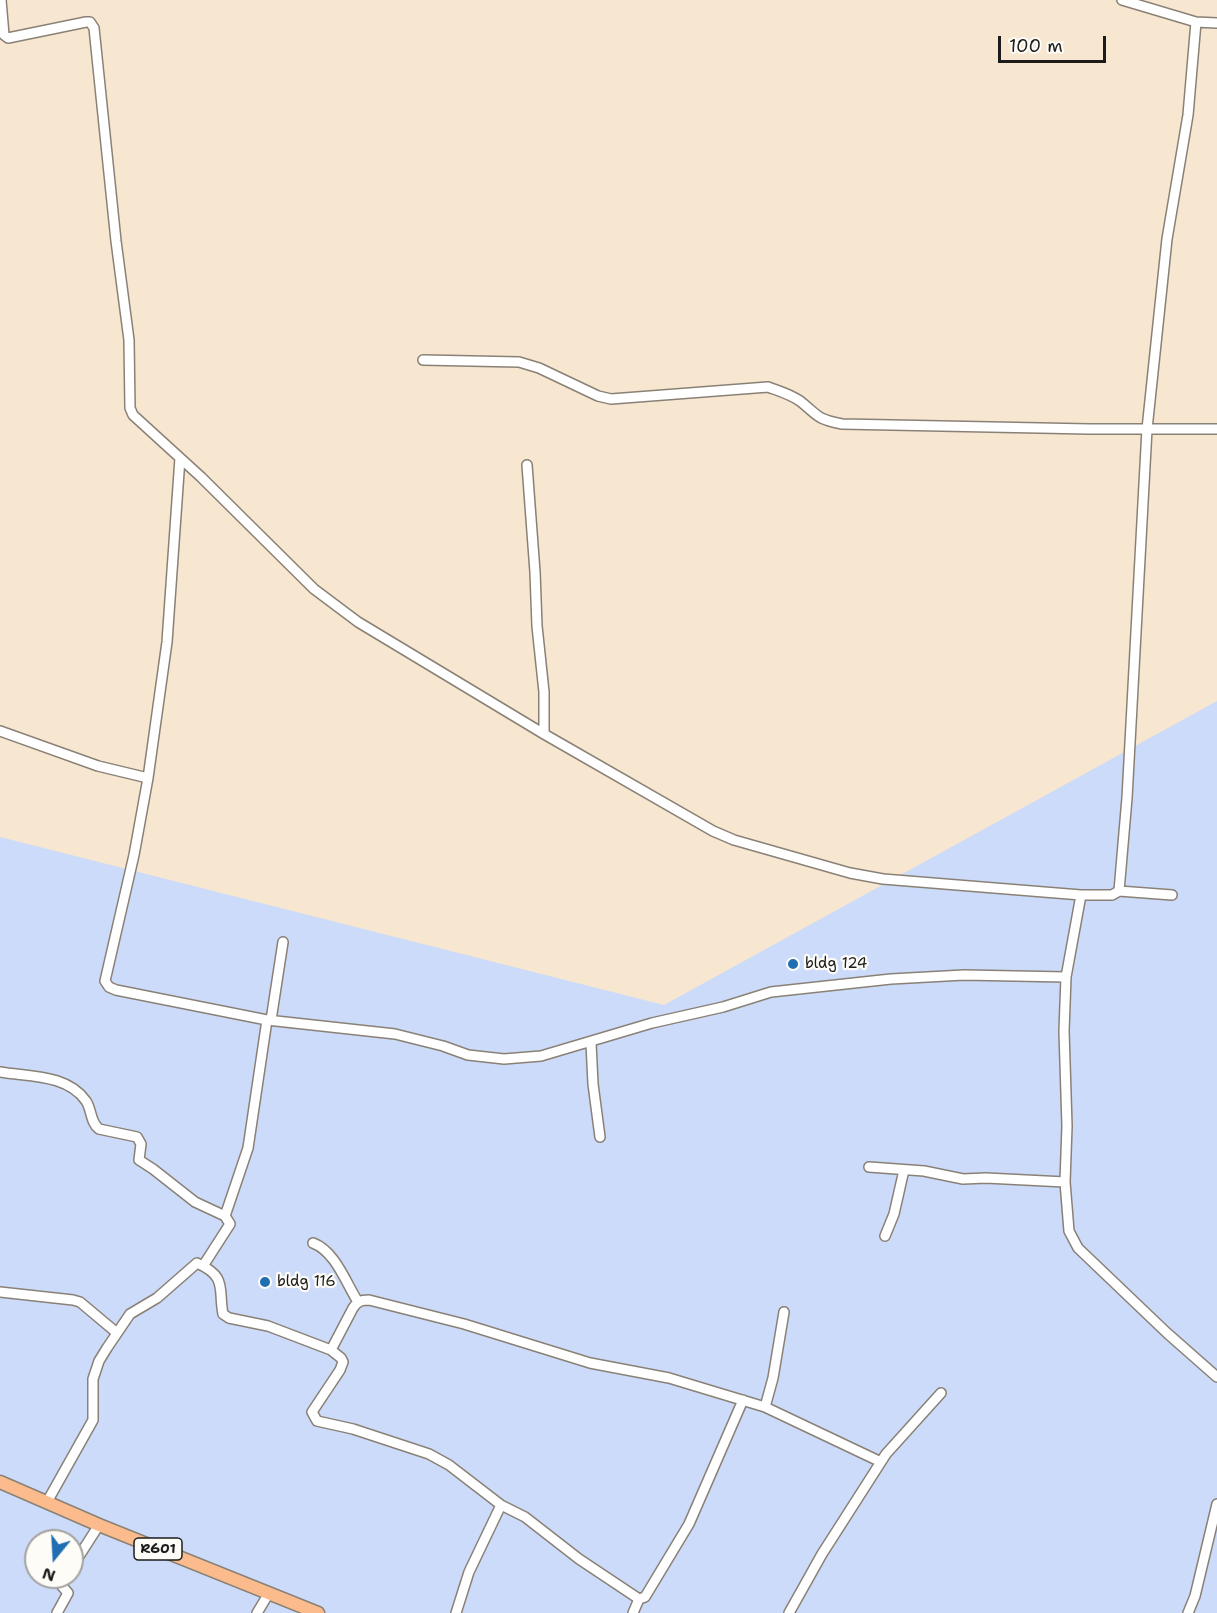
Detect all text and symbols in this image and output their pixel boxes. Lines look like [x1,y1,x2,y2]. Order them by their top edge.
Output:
scale bar [1001,24,1109,62]
text: 100 m [1009,34,1063,58]
place label: bldg 124 [805,955,867,973]
marker: bldg 124 [786,957,800,971]
place label: bldg 116 [277,1273,336,1291]
marker: bldg 116 [258,1275,272,1289]
north arrow [24,1529,84,1589]
road number: R601 [134,1538,182,1560]
text: N [40,1563,58,1587]

